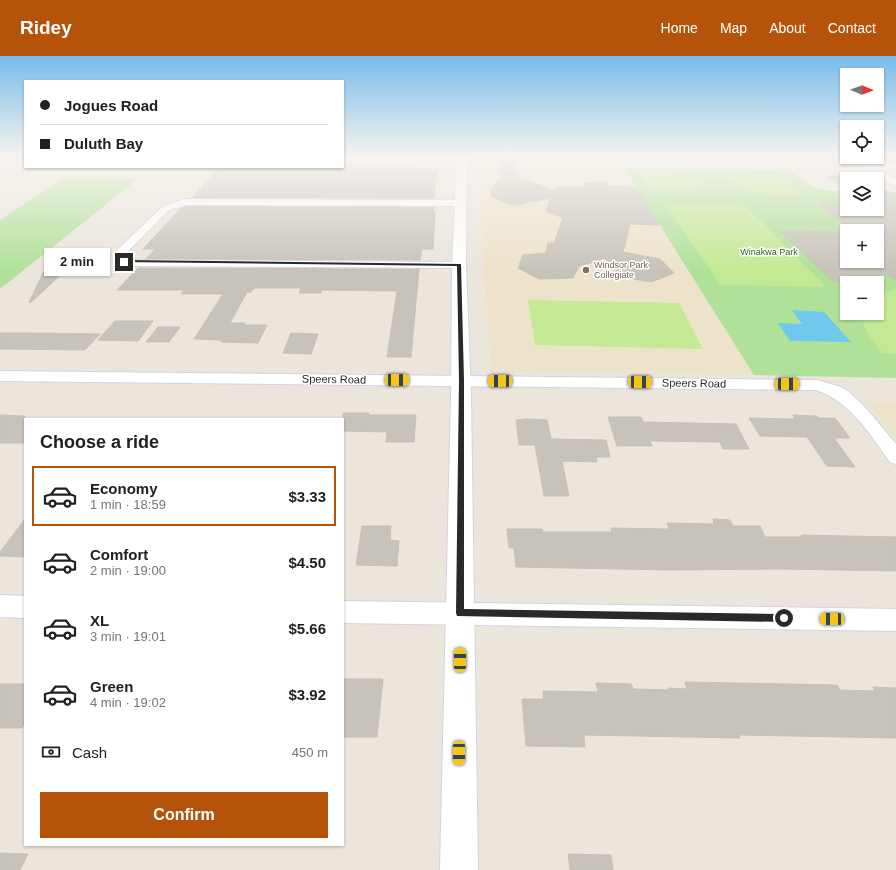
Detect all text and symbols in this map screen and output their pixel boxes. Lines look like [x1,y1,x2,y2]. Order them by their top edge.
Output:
text: Ridey [20,17,72,38]
text: Home [661,20,698,36]
text: Map [720,20,747,36]
text: About [769,20,806,36]
text: Contact [828,20,876,36]
north arrow [840,68,884,112]
map controls [840,68,884,320]
text: Jogues Road [64,97,158,114]
button: locate [840,120,884,164]
text: Duluth Bay [64,135,143,152]
button: layers [840,172,884,216]
button: + [840,224,884,268]
park label: Winakwa Park [740,247,798,257]
callout: 2 min [44,248,110,276]
route end [115,253,133,271]
text: 2 min [60,254,94,269]
place label: Windsor Park Collegiate [594,260,649,280]
marker: Windsor Park Collegiate [581,265,591,275]
button: − [840,276,884,320]
street label: Speers Road [302,372,366,386]
car [385,374,409,386]
car [488,375,512,387]
car [628,376,652,388]
street label: Speers Road [662,376,726,390]
car [775,378,799,390]
text: Choose a ride [40,432,159,452]
icon: car [42,478,78,514]
text: Economy [90,480,158,497]
text: $3.33 [288,488,326,505]
text: 1 min · 18:59 [90,497,166,512]
icon: car [42,544,78,580]
text: Comfort [90,546,148,563]
text: $4.50 [288,554,326,571]
text: 2 min · 19:00 [90,563,166,578]
route start [775,609,793,627]
icon: car [42,610,78,646]
text: XL [90,612,109,629]
car [820,613,844,625]
text: $5.66 [288,620,326,637]
text: 3 min · 19:01 [90,629,166,644]
car [454,648,466,672]
icon: car [42,676,78,712]
text: Green [90,678,133,695]
text: $3.92 [288,686,326,703]
text: 4 min · 19:02 [90,695,166,710]
icon: cash [40,741,62,763]
car [453,741,465,765]
text: Cash [72,744,107,761]
text: 450 m [292,745,328,760]
button: Confirm [40,792,328,838]

